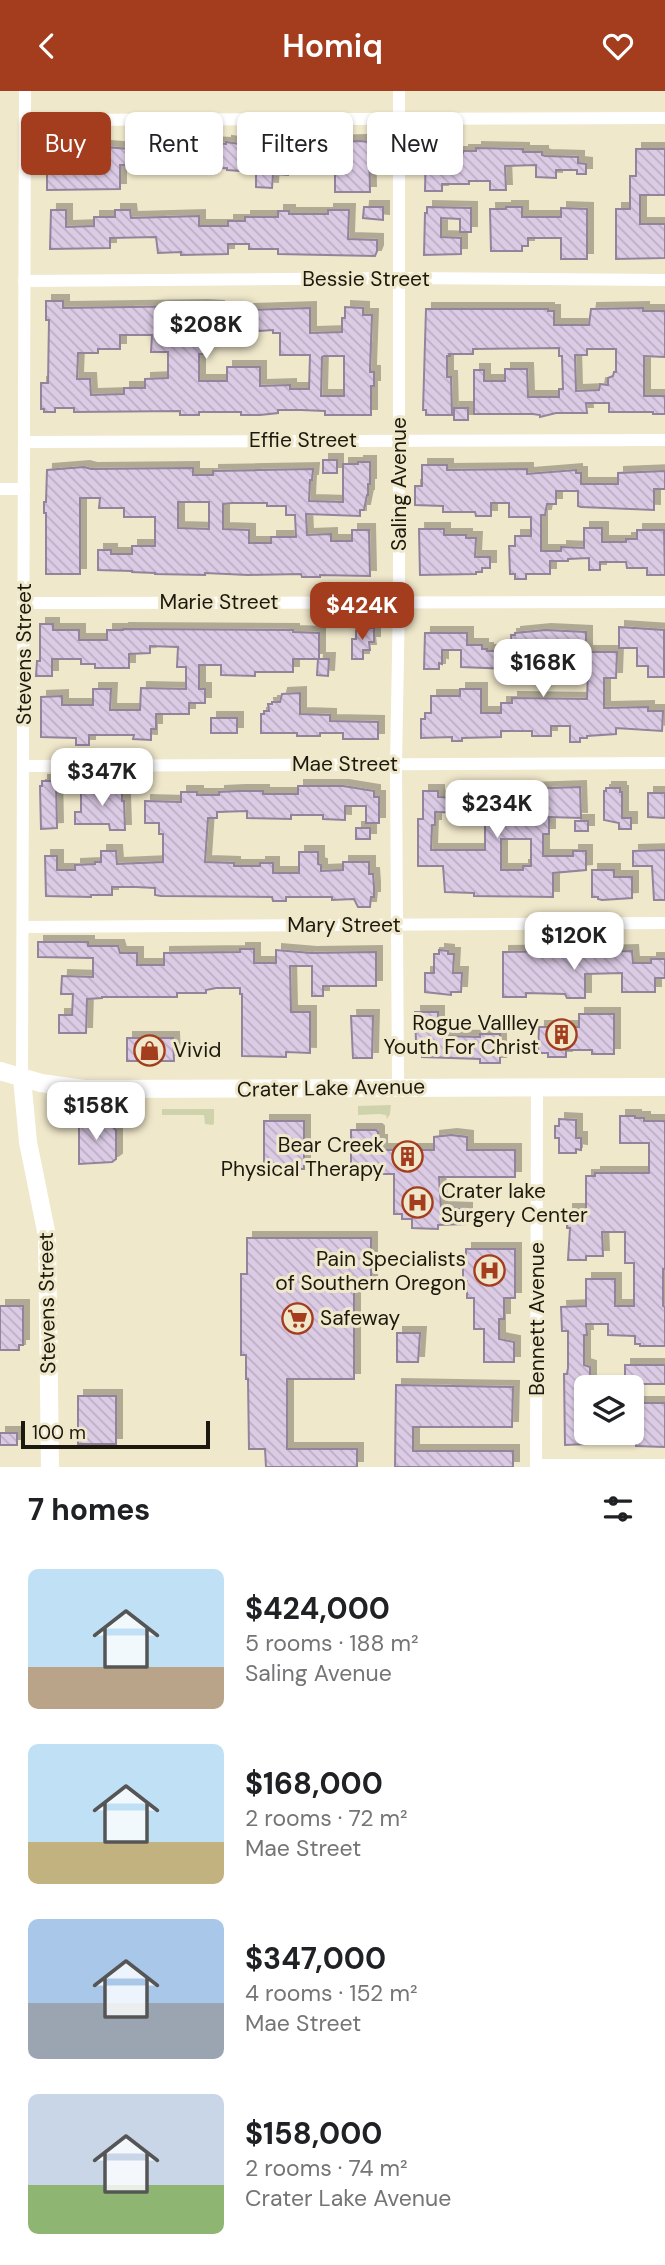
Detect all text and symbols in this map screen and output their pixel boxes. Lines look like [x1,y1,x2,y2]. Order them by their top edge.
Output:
text: Homiq [282,25,383,67]
icon: back [28,27,66,65]
icon: heart [599,27,637,65]
chip: Buy [21,112,111,175]
chip: Rent [125,112,223,175]
chip: Filters [237,112,353,175]
chip: New [367,112,463,175]
street label: Bessie Street [302,265,430,293]
pin: $208K [157,301,255,361]
text: $208K [170,309,242,339]
street label: Saling Avenue [385,417,413,551]
street label: Effie Street [249,426,357,454]
pin: $424K [313,582,411,642]
street label: Stevens Street [10,583,38,725]
street label: Marie Street [160,588,278,616]
text: $424K [326,590,398,620]
pin: $168K [494,639,592,699]
text: $168K [510,647,576,677]
pin: $347K [53,749,151,808]
street label: Mae Street [292,750,398,778]
text: $347K [67,756,137,786]
pin: $234K [448,781,546,840]
text: $234K [461,788,533,818]
street label: Mary Street [287,911,401,939]
pin: $120K [525,913,623,972]
text: $120K [541,920,607,950]
place label: Rogue Vallley Youth For Christ [383,1009,539,1061]
building icon: Rogue Vallley Youth For Christ [545,1018,579,1052]
shop icon: Vivid [133,1033,167,1067]
place label: Vivid [173,1036,221,1064]
street label: Crater Lake Avenue [237,1072,425,1104]
pin: $158K [47,1083,145,1142]
text: $158K [63,1090,129,1120]
place label: Bear Creek Physical Therapy [221,1131,384,1183]
building icon: Bear Creek Physical Therapy [390,1140,424,1174]
place label: Crater lake Surgery Center [441,1177,588,1229]
hospital icon: Crater lake Surgery Center [401,1186,435,1220]
street label: Stevens Street [32,1232,62,1374]
street label: Bennett Avenue [523,1242,551,1396]
place label: Pain Specialists of Southern Oregon [275,1245,466,1297]
hospital icon: Pain Specialists of Southern Oregon [472,1254,506,1288]
supermarket icon: Safeway [280,1301,314,1335]
place label: Safeway [320,1304,401,1332]
map controls [574,1375,644,1445]
button: layers [574,1375,644,1445]
scale bar [21,1418,210,1450]
text: 100 m [32,1420,86,1445]
text: 7 homes [28,1490,150,1529]
icon: filters [599,1490,637,1528]
text: $424,000 [245,1589,390,1628]
icon: home [84,1597,168,1681]
text: 5 rooms · 188 m² [245,1628,419,1658]
text: Saling Avenue [245,1658,392,1688]
text: $168,000 [245,1764,383,1803]
icon: home [84,1772,168,1856]
text: 2 rooms · 72 m² [245,1803,408,1833]
text: Mae Street [245,1833,361,1863]
text: $347,000 [245,1939,386,1978]
icon: home [84,1947,168,2031]
text: 4 rooms · 152 m² [245,1978,418,2008]
text: Mae Street [245,2008,361,2038]
text: $158,000 [245,2114,382,2153]
icon: home [84,2122,168,2206]
text: 2 rooms · 74 m² [245,2153,408,2183]
text: Crater Lake Avenue [245,2183,451,2213]

